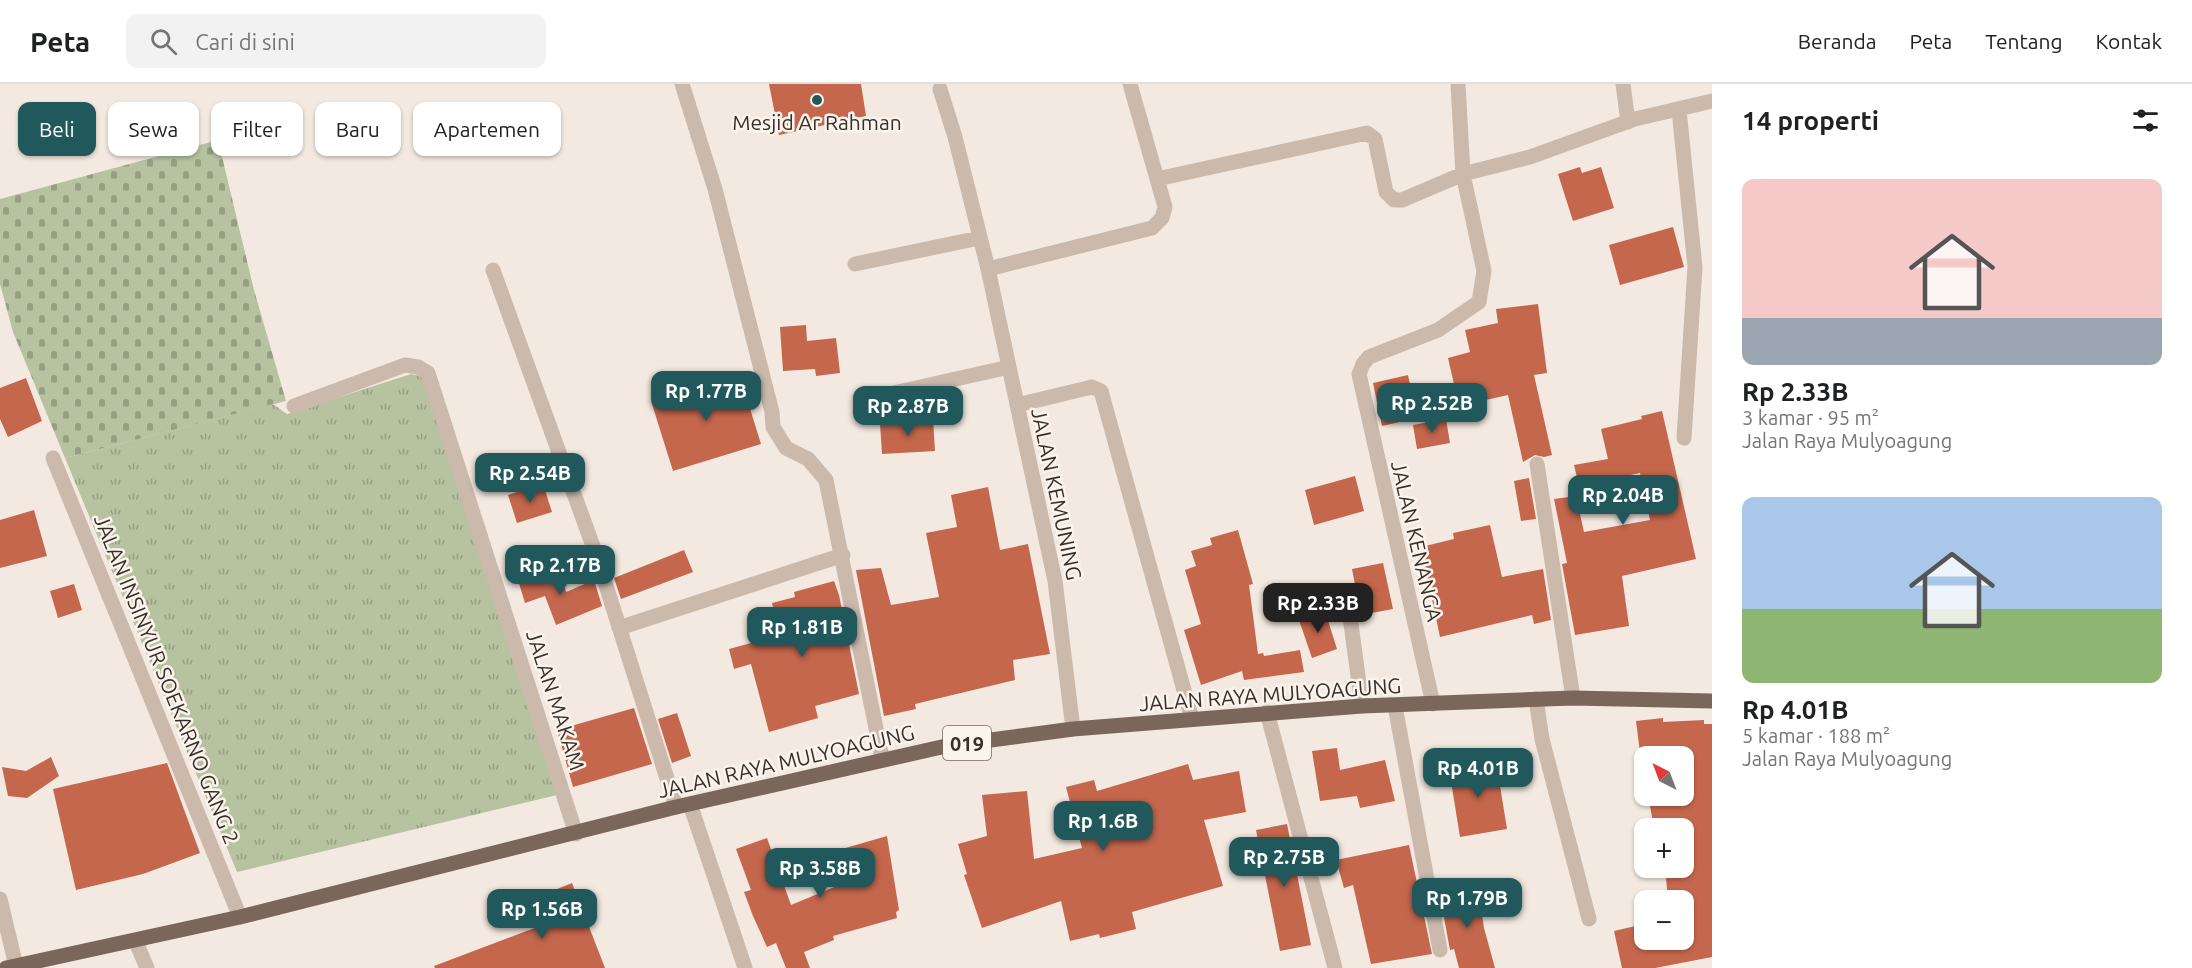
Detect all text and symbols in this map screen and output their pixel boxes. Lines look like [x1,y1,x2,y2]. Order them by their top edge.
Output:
search box [126,14,546,68]
icon: search [147,25,180,58]
text: Peta [30,26,90,57]
text: Cari di sini [195,29,295,54]
text: Beranda [1798,29,1877,53]
text: Peta [1910,29,1952,53]
text: Tentang [1985,29,2063,53]
text: Kontak [2096,29,2162,53]
marker: Mesjid Ar Rahman [810,93,824,107]
chip: Beli [18,102,96,156]
chip: Sewa [108,102,199,156]
chip: Filter [211,102,303,156]
chip: Baru [315,102,401,156]
chip: Apartemen [413,102,561,156]
icon: filters [2129,104,2162,137]
text: 14 properti [1742,106,1879,135]
place label: Mesjid Ar Rahman [732,110,902,134]
icon: home [1898,218,2006,326]
pin: Rp 1.77B [644,371,768,422]
text: Rp 2.33B [1742,377,1848,406]
text: Rp 1.77B [665,379,747,402]
pin: Rp 2.52B [1370,383,1494,434]
pin: Rp 2.87B [846,386,970,437]
text: Rp 2.52B [1391,391,1473,414]
text: Rp 2.87B [867,394,949,417]
street label: JALAN KEMUNING [1027,406,1087,582]
text: 3 kamar · 95 m² [1742,406,1879,429]
text: Jalan Raya Mulyoagung [1742,429,1952,452]
pin: Rp 2.54B [468,453,592,504]
street label: JALAN KENANGA [1387,458,1447,624]
text: Rp 2.54B [489,461,571,484]
pin: Rp 2.04B [1561,475,1685,526]
text: Rp 2.04B [1582,483,1664,506]
street label: JALAN INSINYUR SOEKARNO GANG 2 [90,511,244,847]
icon: home [1898,536,2006,644]
pin: Rp 2.17B [498,545,622,596]
text: Rp 2.17B [519,553,601,576]
pin: Rp 2.33B [1256,583,1380,634]
text: Rp 2.33B [1277,591,1359,614]
pin: Rp 1.81B [740,607,864,658]
text: Rp 1.81B [761,615,843,638]
street label: JALAN MAKAM [522,627,590,773]
street label: JALAN RAYA MULYOAGUNG [1138,673,1402,715]
text: Rp 4.01B [1742,695,1848,724]
street label: JALAN RAYA MULYOAGUNG [655,720,917,802]
text: 5 kamar · 188 m² [1742,724,1890,747]
road number: 019 [943,726,991,760]
north arrow [1634,746,1694,806]
map controls [1634,746,1694,950]
text: Jalan Raya Mulyoagung [1742,747,1952,770]
pin: Rp 4.01B [1416,748,1540,799]
text: Rp 4.01B [1437,756,1519,779]
pin: Rp 1.6B [1048,801,1158,852]
text: Rp 1.6B [1068,809,1138,832]
button: + [1634,818,1694,878]
pin: Rp 2.75B [1222,837,1346,888]
text: Rp 2.75B [1243,845,1325,868]
pin: Rp 3.58B [758,848,882,899]
text: Rp 3.58B [779,856,861,879]
pin: Rp 1.79B [1405,878,1529,929]
text: Rp 1.79B [1426,886,1508,909]
pin: Rp 1.56B [480,889,604,940]
button: − [1634,890,1694,950]
text: Rp 1.56B [501,897,583,920]

